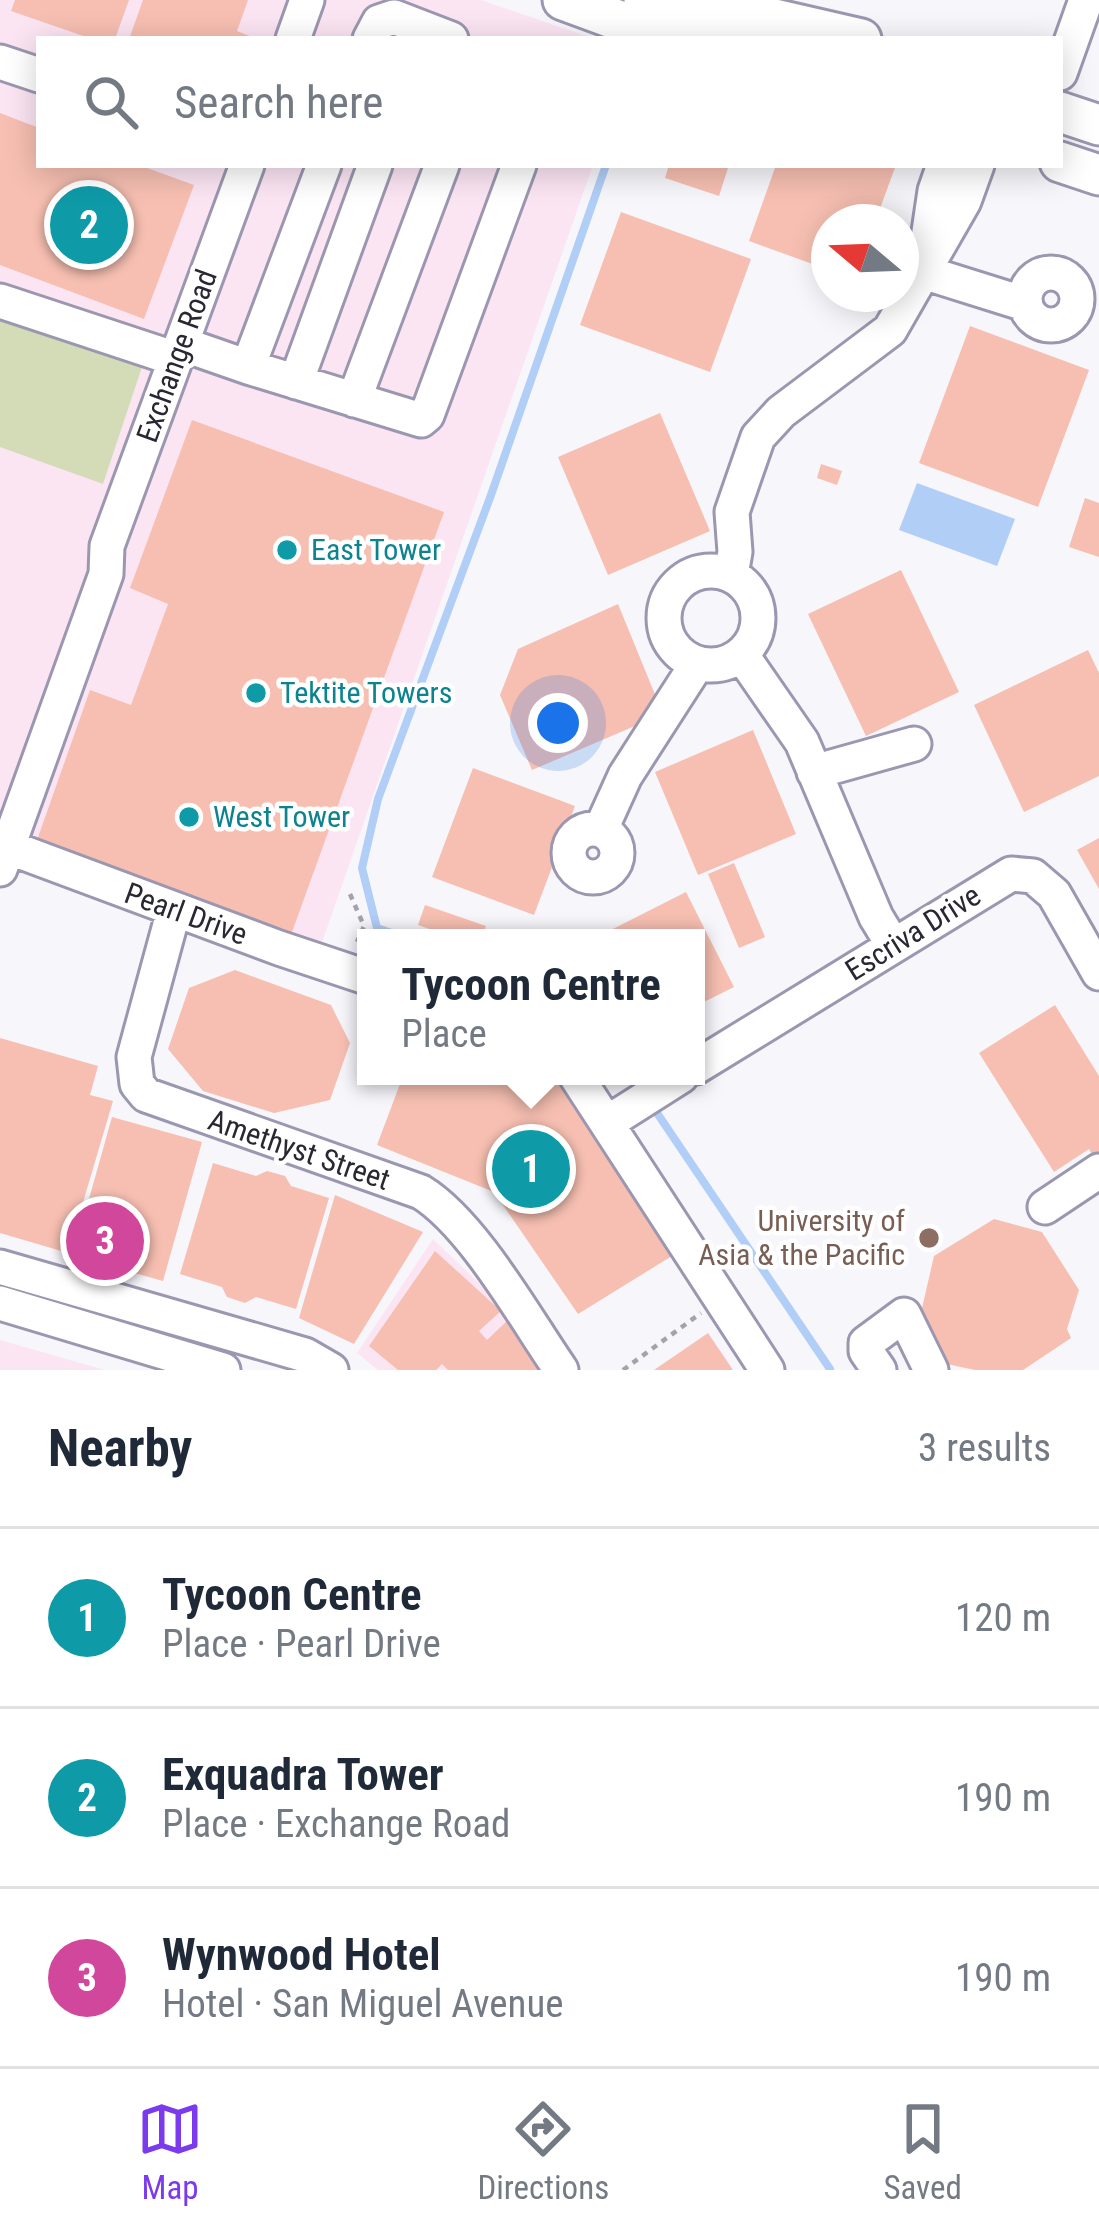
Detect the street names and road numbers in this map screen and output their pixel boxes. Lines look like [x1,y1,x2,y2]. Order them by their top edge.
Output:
street label: Exchange Road [129,265,224,447]
street label: Pearl Drive [120,875,252,952]
street label: Escriva Drive [839,877,987,988]
street label: Amethyst Street [204,1102,394,1197]

